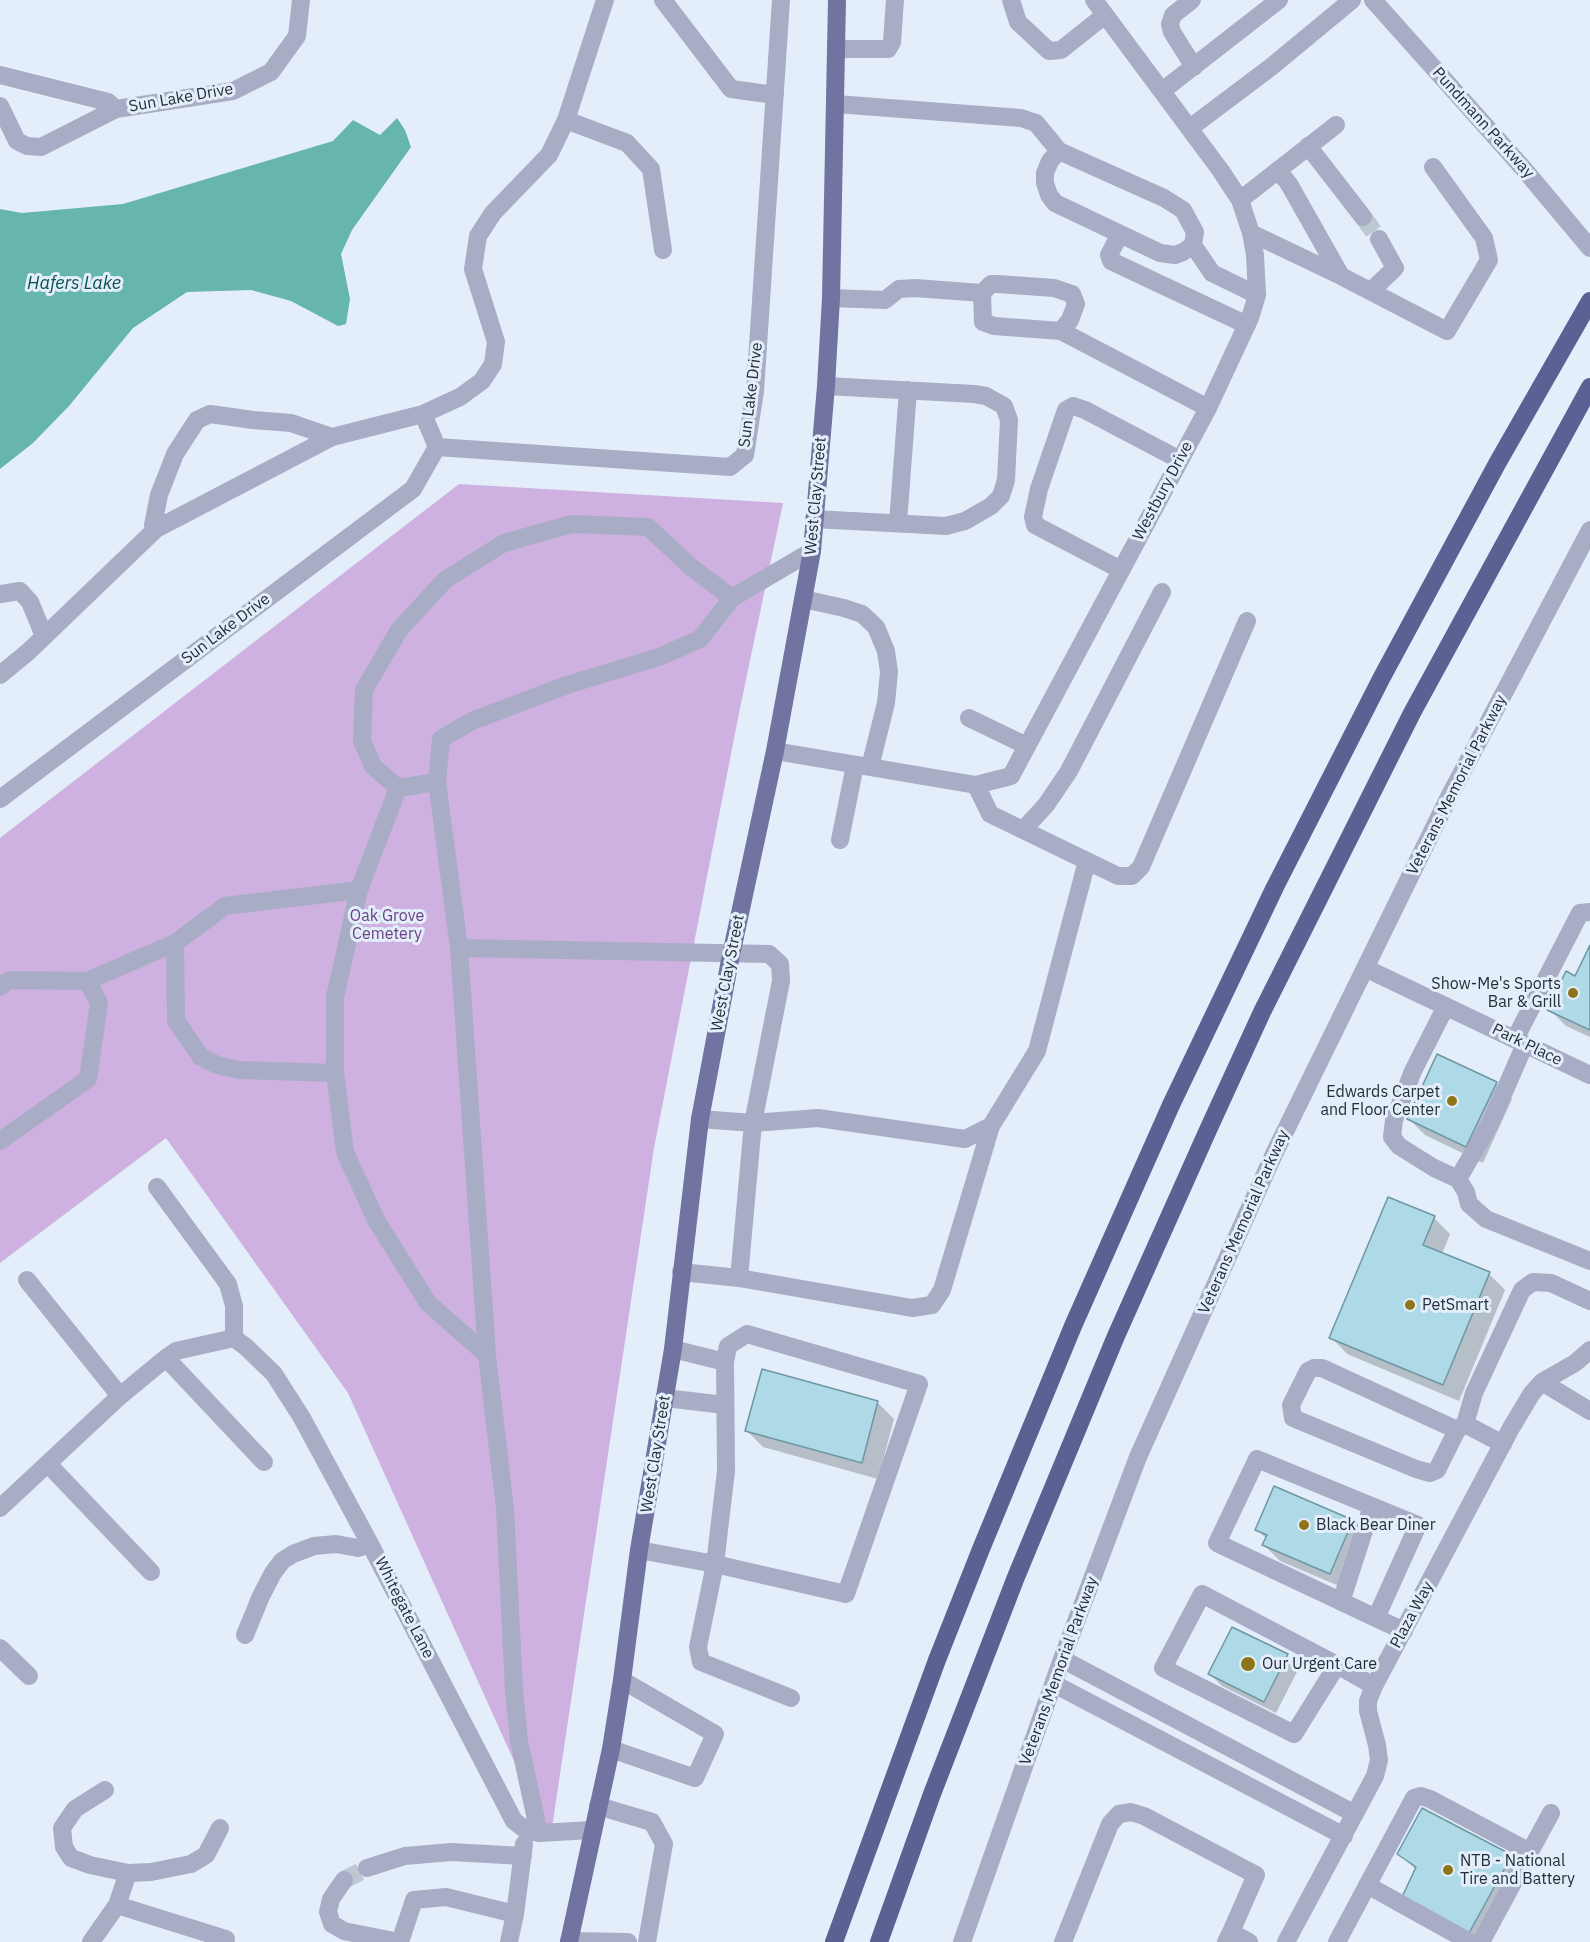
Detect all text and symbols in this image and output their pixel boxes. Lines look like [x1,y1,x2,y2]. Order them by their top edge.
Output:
street label: Pundmann Parkway [1428,64,1538,182]
street label: Sun Lake Drive [127,79,235,117]
water label: Hafers Lake [27,273,121,295]
street label: Sun Lake Drive [735,341,767,449]
street label: West Clay Street [801,436,831,556]
street label: Westbury Drive [1129,438,1197,544]
street label: Sun Lake Drive [178,590,274,668]
street label: Veterans Memorial Parkway [1403,692,1511,878]
park label: Oak Grove Cemetery [350,906,424,944]
street label: West Clay Street [707,913,749,1033]
place label: Show-Me's Sports Bar & Grill [1431,974,1561,1012]
marker: Show-Me's Sports Bar & Grill [1566,986,1580,1000]
street label: Park Place [1489,1020,1565,1070]
place label: Edwards Carpet and Floor Center [1320,1082,1440,1120]
marker: Edwards Carpet and Floor Center [1445,1094,1459,1108]
street label: Veterans Memorial Parkway [1195,1127,1293,1317]
place label: PetSmart [1422,1295,1489,1315]
marker: PetSmart [1403,1298,1417,1312]
street label: West Clay Street [637,1394,675,1514]
place label: Black Bear Diner [1316,1515,1436,1535]
marker: Black Bear Diner [1297,1518,1311,1532]
street label: Whitegate Lane [370,1554,438,1662]
street label: Veterans Memorial Parkway [1016,1574,1102,1768]
street label: Plaza Way [1386,1578,1438,1652]
place label: Our Urgent Care [1262,1654,1377,1674]
marker: Our Urgent Care [1239,1655,1257,1673]
place label: NTB - National Tire and Battery [1460,1851,1575,1889]
marker: NTB - National Tire and Battery [1441,1863,1455,1877]

